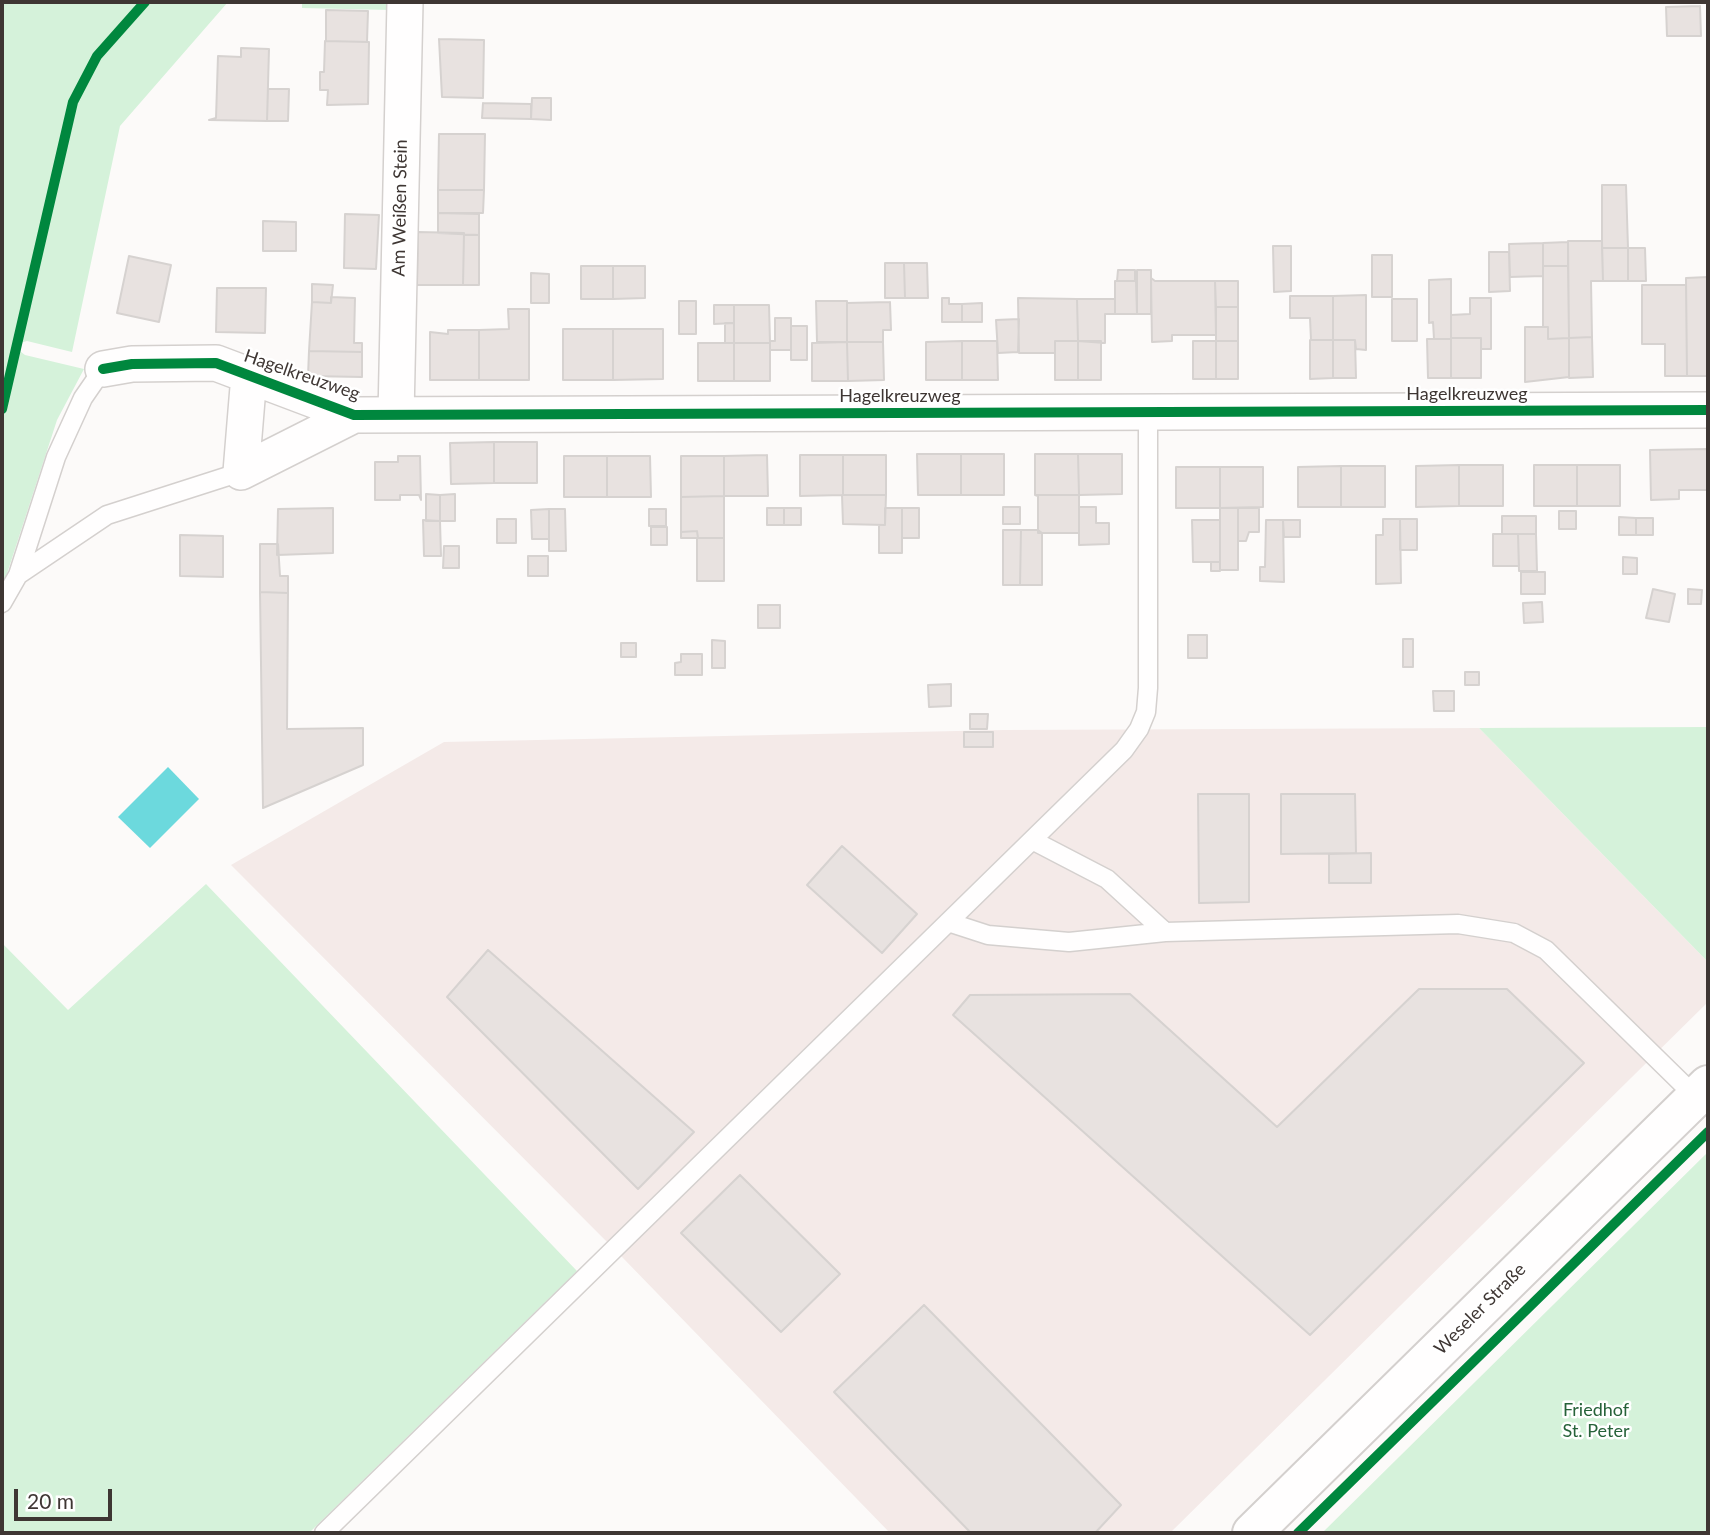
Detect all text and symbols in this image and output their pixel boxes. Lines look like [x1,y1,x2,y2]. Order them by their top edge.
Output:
street label: Am Weißen Stein [388,139,412,277]
street label: Hagelkreuzweg [241,345,363,405]
street label: Hagelkreuzweg [1406,383,1528,405]
street label: Hagelkreuzweg [839,385,961,407]
street label: Weseler Straße [1430,1259,1530,1359]
park label: Friedhof St. Peter [1563,1399,1629,1442]
scale bar [18,1476,116,1520]
text: 20 m [27,1488,74,1513]

